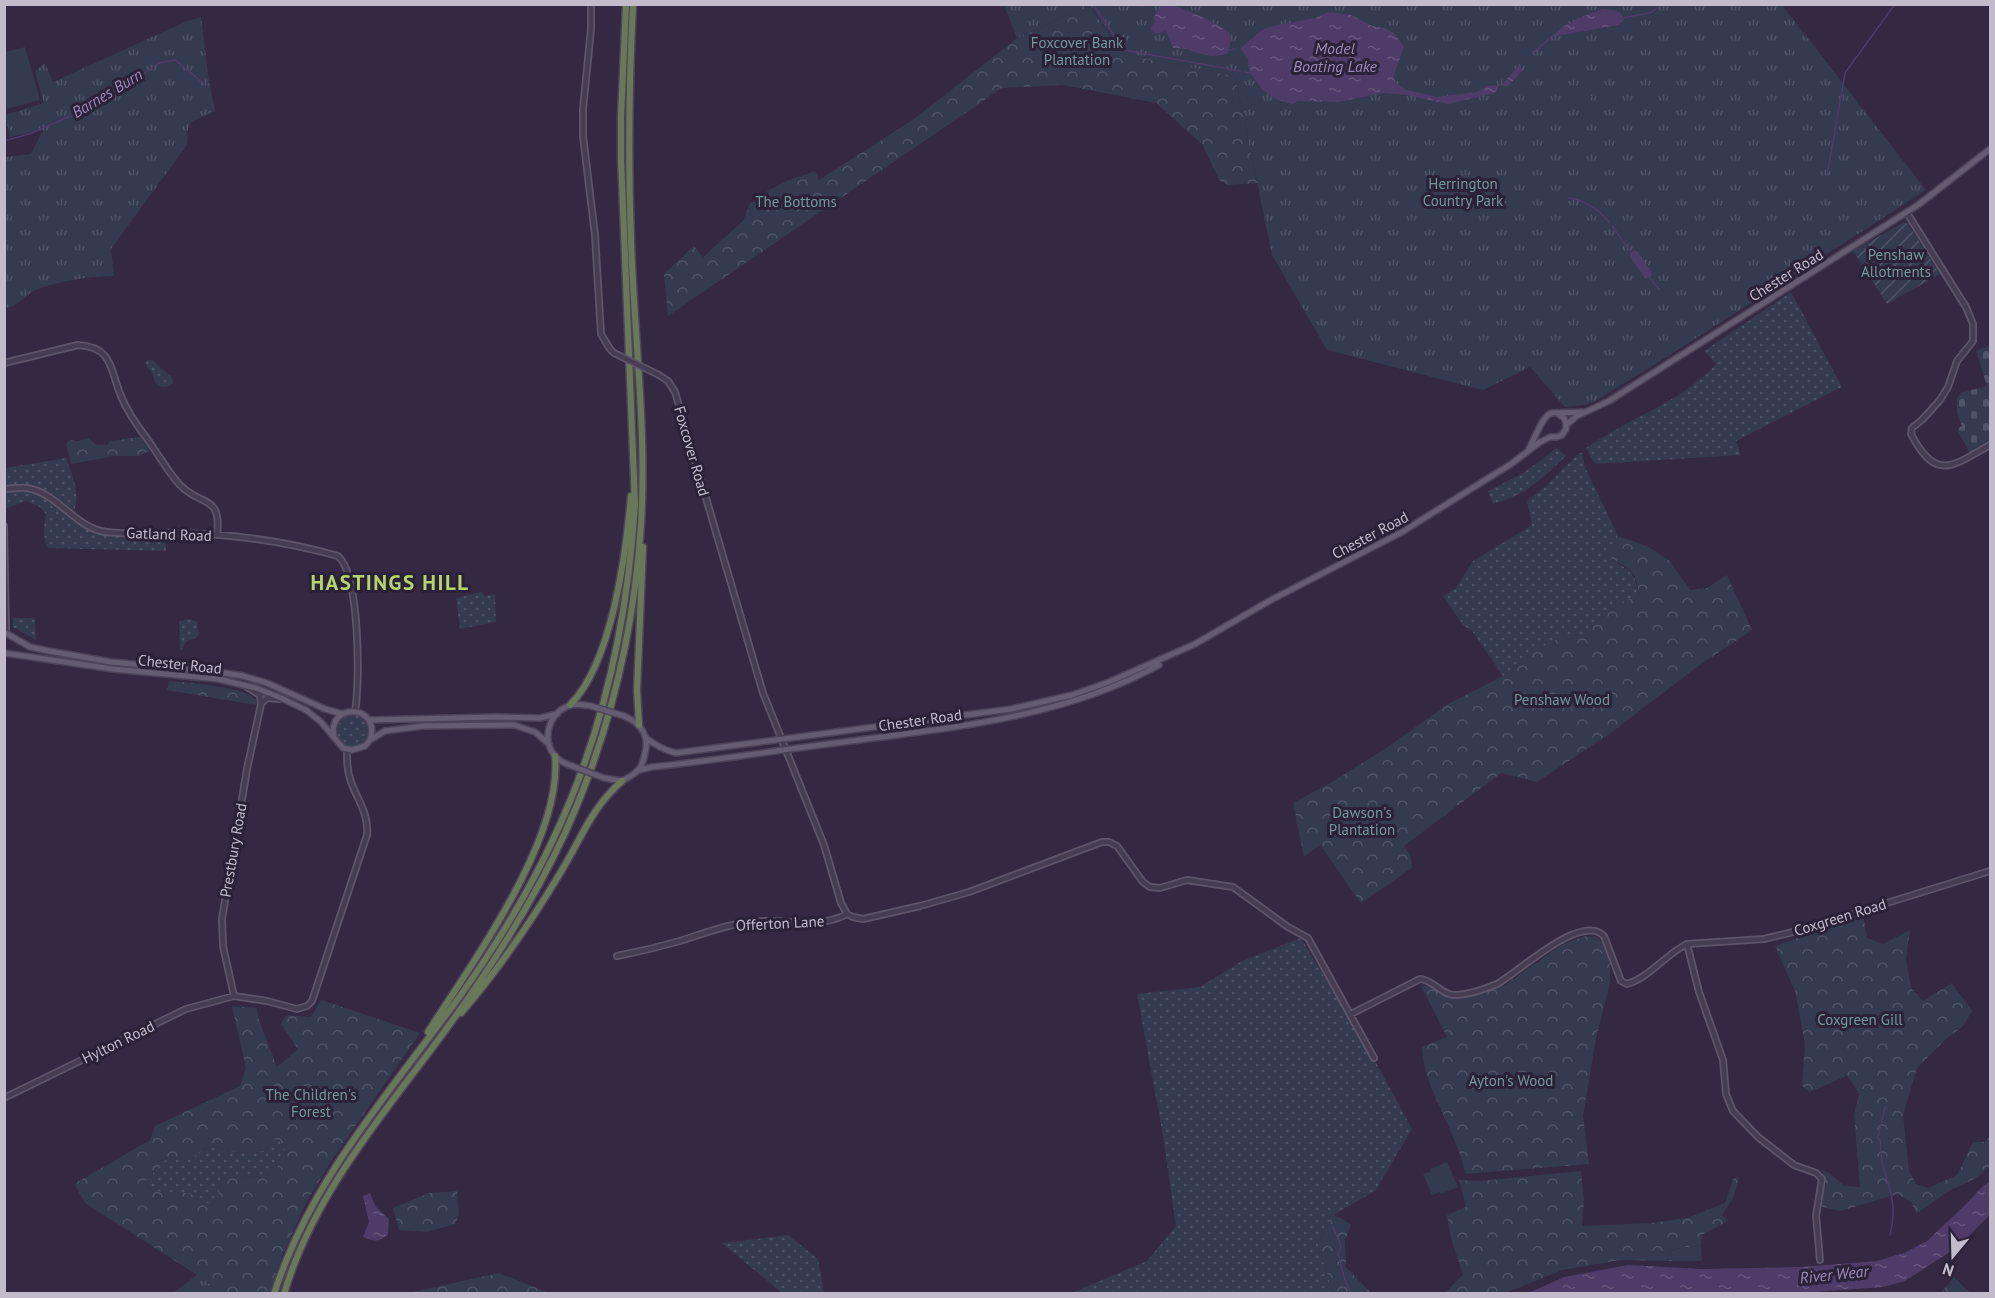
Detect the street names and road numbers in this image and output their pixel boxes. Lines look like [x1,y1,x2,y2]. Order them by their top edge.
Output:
street label: Chester Road [1745,245,1827,305]
street label: Foxcover Road [670,404,714,498]
street label: Chester Road [1328,507,1412,563]
street label: Gatland Road [126,523,212,545]
street label: Chester Road [137,650,223,678]
street label: Chester Road [877,705,963,735]
street label: Prestbury Road [215,801,251,899]
street label: Coxgreen Road [1792,894,1888,940]
street label: Offerton Lane [735,911,825,935]
street label: Hylton Road [79,1016,157,1068]

